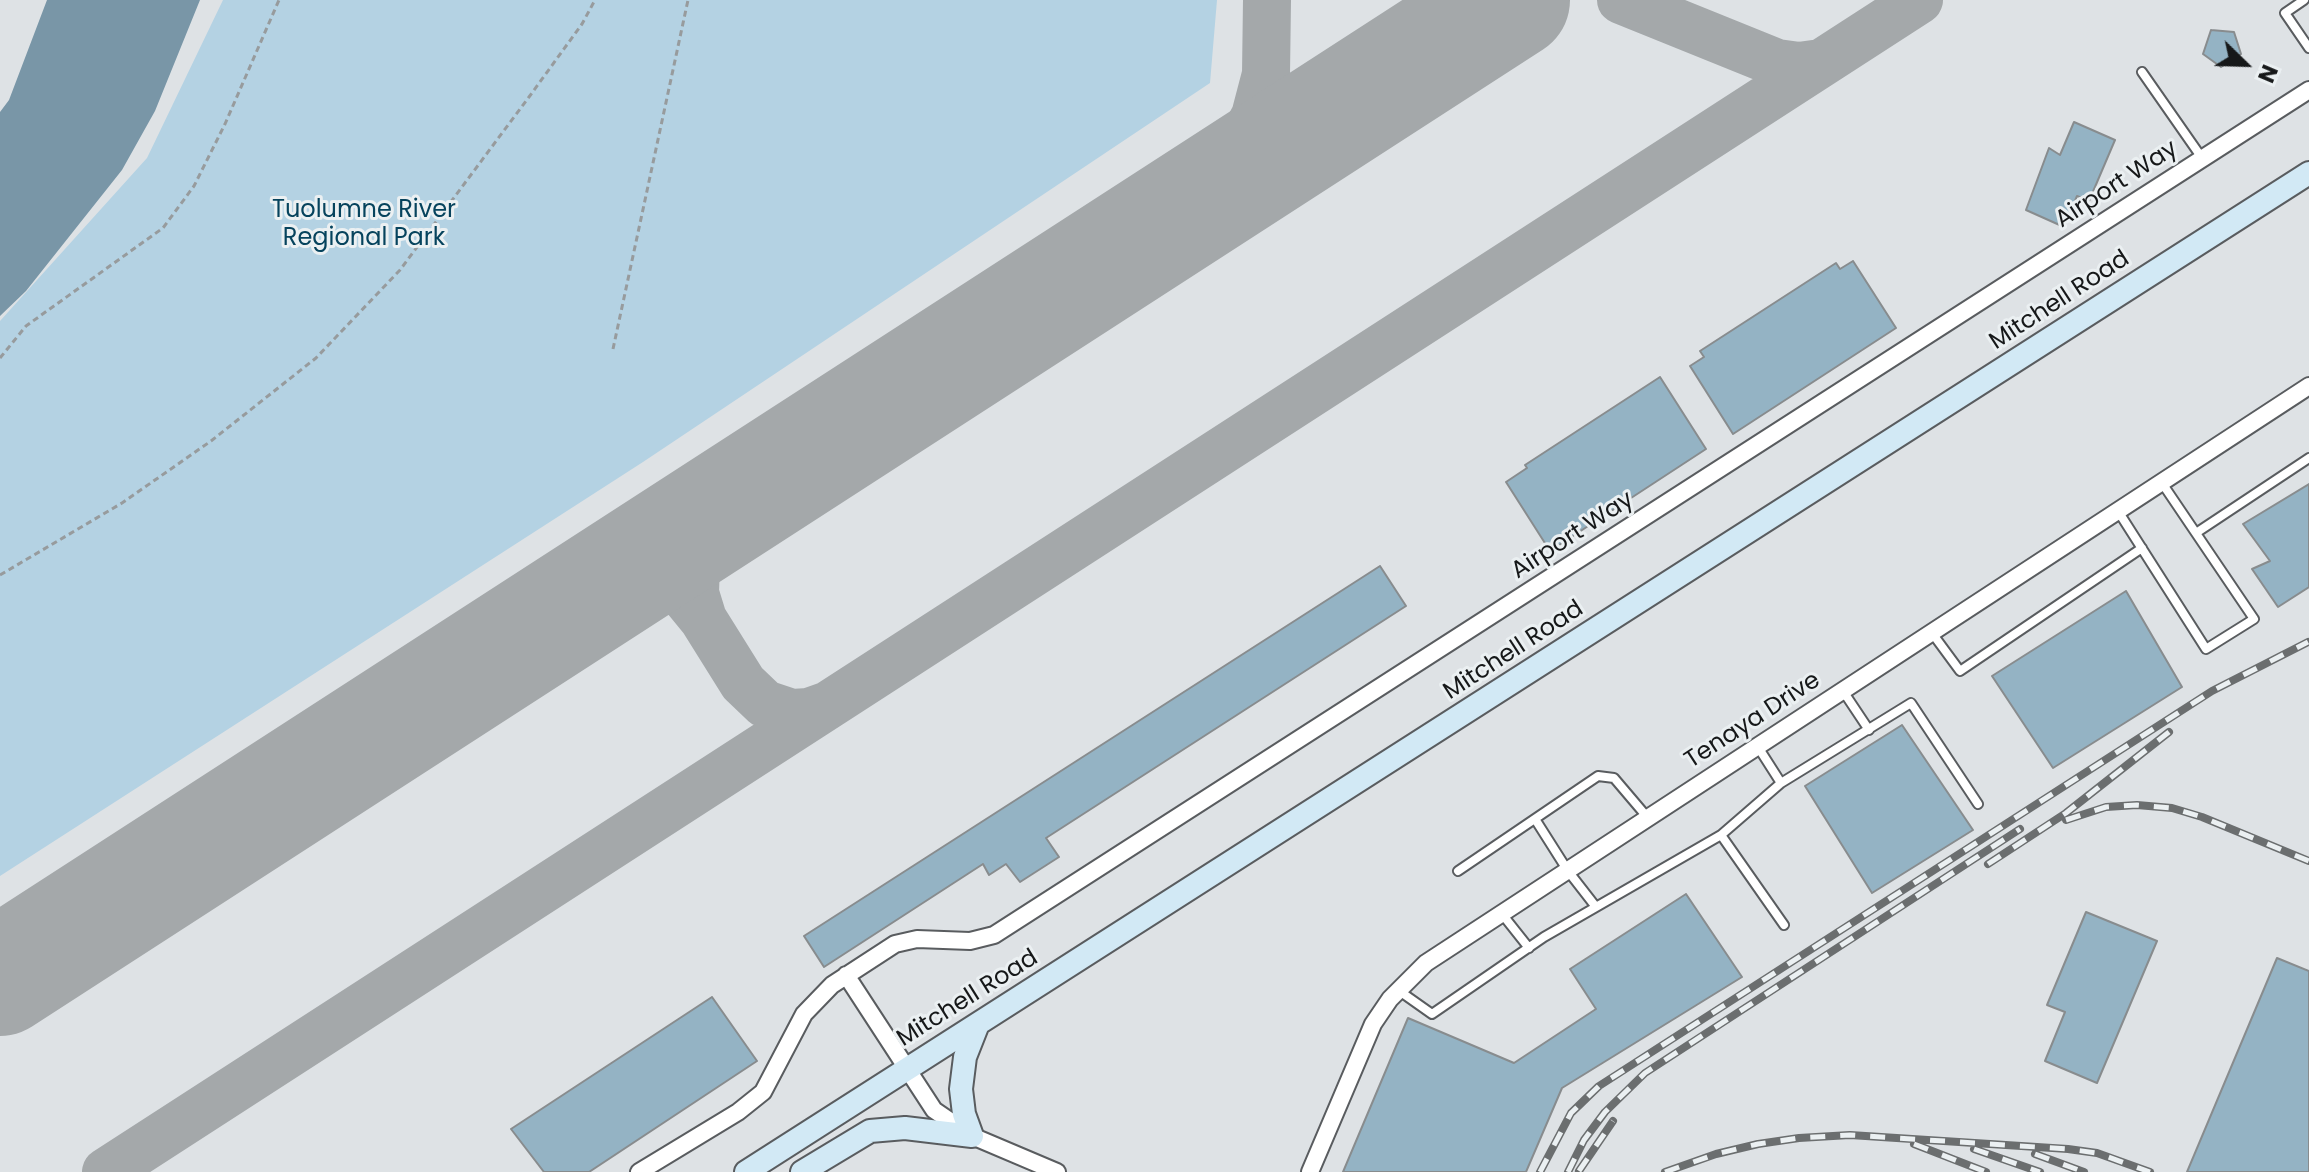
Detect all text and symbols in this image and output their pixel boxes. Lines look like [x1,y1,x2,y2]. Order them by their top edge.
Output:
north arrow [2205,24,2285,104]
text: N [2250,60,2285,87]
street label: Airport Way [2051,135,2183,235]
park label: Tuolumne River Regional Park [272,197,456,253]
street label: Mitchell Road [1985,245,2135,357]
street label: Airport Way [1507,486,1639,586]
street label: Mitchell Road [1439,595,1589,707]
street label: Tenaya Drive [1680,667,1826,775]
street label: Mitchell Road [892,944,1044,1054]

